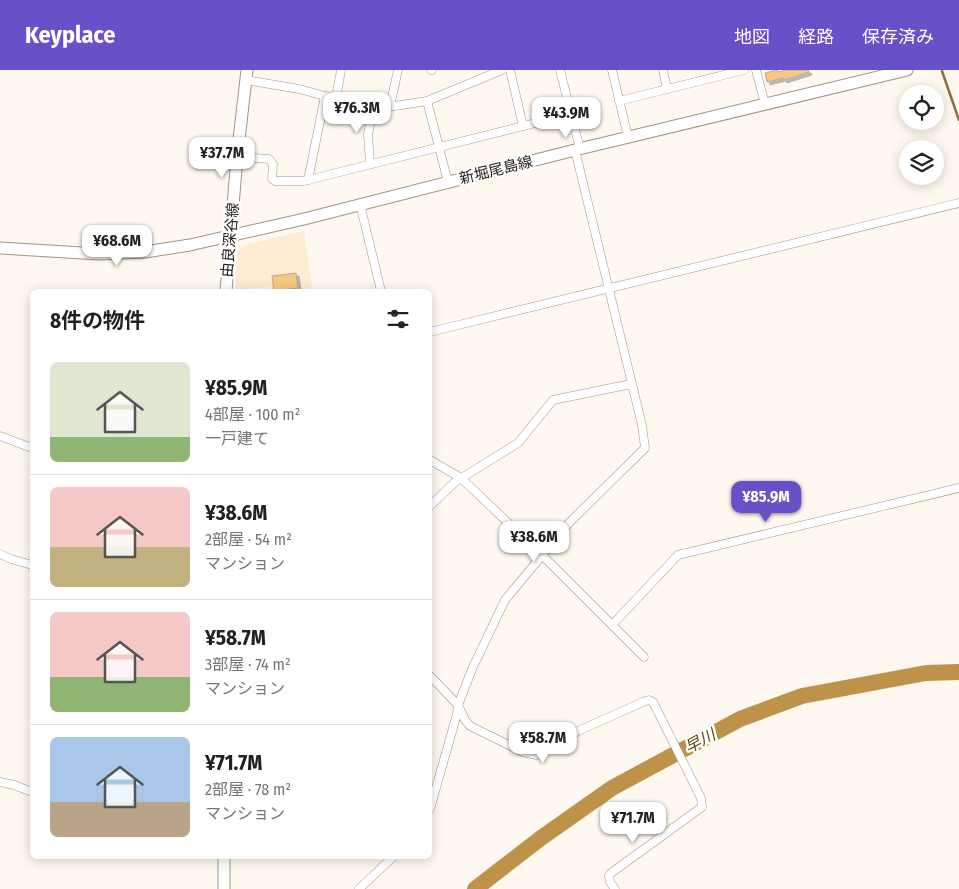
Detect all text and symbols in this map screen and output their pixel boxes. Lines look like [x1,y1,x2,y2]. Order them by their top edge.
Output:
text: Keyplace [25,21,115,49]
text: 地図 [734,26,770,48]
text: 経路 [798,26,834,48]
text: 保存済み [862,26,934,48]
map controls [899,85,944,185]
button: locate [899,85,944,130]
pin: ¥76.3M [316,92,398,134]
pin: ¥43.9M [525,97,607,139]
text: ¥76.3M [334,98,380,117]
text: ¥43.9M [543,103,589,122]
pin: ¥37.7M [181,136,263,179]
button: layers [899,140,944,185]
text: ¥37.7M [200,143,244,162]
street label: 新堀尾島線 [457,152,535,188]
street label: 由良深谷線 [218,202,242,278]
pin: ¥68.6M [76,224,158,267]
text: ¥68.6M [93,231,141,250]
icon: filters [384,305,412,333]
text: 8件の物件 [50,308,145,334]
text: ¥85.9M [205,375,267,401]
icon: home [90,382,150,442]
text: 4部屋 · 100 m² [205,405,300,424]
text: 一戸建て [205,429,269,448]
pin: ¥85.9M [725,480,807,523]
text: ¥85.9M [742,487,790,506]
text: ¥38.6M [205,500,267,526]
icon: home [90,507,150,567]
pin: ¥38.6M [493,520,575,563]
text: ¥38.6M [510,527,558,546]
text: 2部屋 · 54 m² [205,530,292,549]
text: マンション [205,554,285,573]
text: ¥58.7M [205,625,266,651]
icon: home [90,632,150,692]
text: 3部屋 · 74 m² [205,655,291,674]
text: マンション [205,679,285,698]
pin: ¥58.7M [502,722,584,764]
water label: 早川 [681,724,720,757]
text: ¥58.7M [520,728,566,747]
text: ¥71.7M [205,750,262,776]
icon: home [90,757,150,817]
text: 2部屋 · 78 m² [205,780,291,799]
pin: ¥71.7M [592,802,674,844]
text: マンション [205,804,285,823]
text: ¥71.7M [611,808,655,827]

